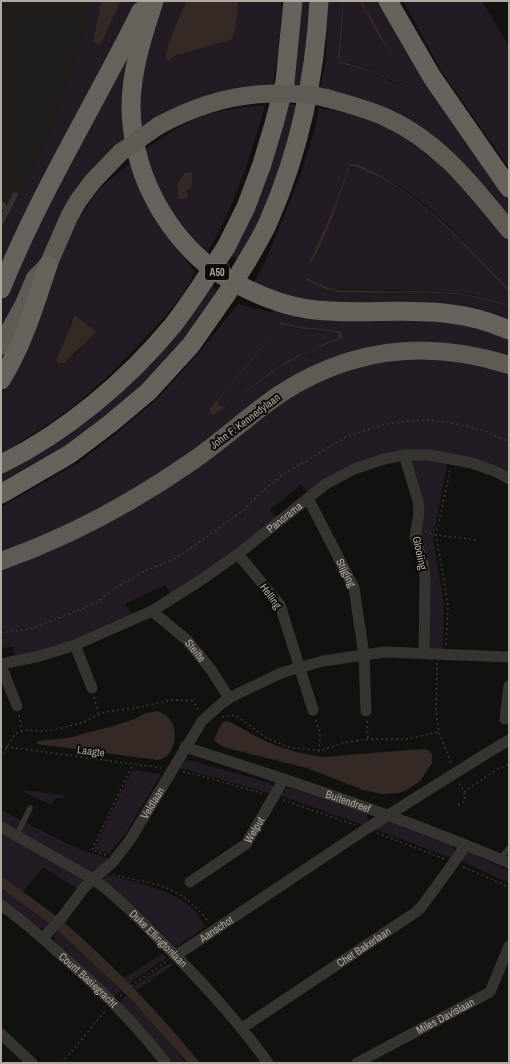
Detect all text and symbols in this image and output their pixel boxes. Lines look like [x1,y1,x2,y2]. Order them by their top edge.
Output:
road number: A50 [205,264,229,280]
street label: John F. Kennedylaan [207,390,283,452]
street label: Panorama [264,499,305,536]
street label: Glooiing [410,535,430,571]
street label: Stijging [333,556,359,590]
street label: Helling [257,581,285,611]
street label: Steilte [182,636,209,665]
street label: Laagte [76,742,106,760]
street label: Veldlaan [137,785,167,821]
street label: Buitendreef [324,787,373,816]
street label: Welput [241,814,268,846]
street label: Duke Ellingtonlaan [127,907,190,970]
street label: Aanschot [196,912,236,946]
street label: Chet Bakerlaan [334,924,393,970]
street label: Count Basiegracht [56,949,121,1011]
street label: Miles Davislaan [414,995,477,1037]

